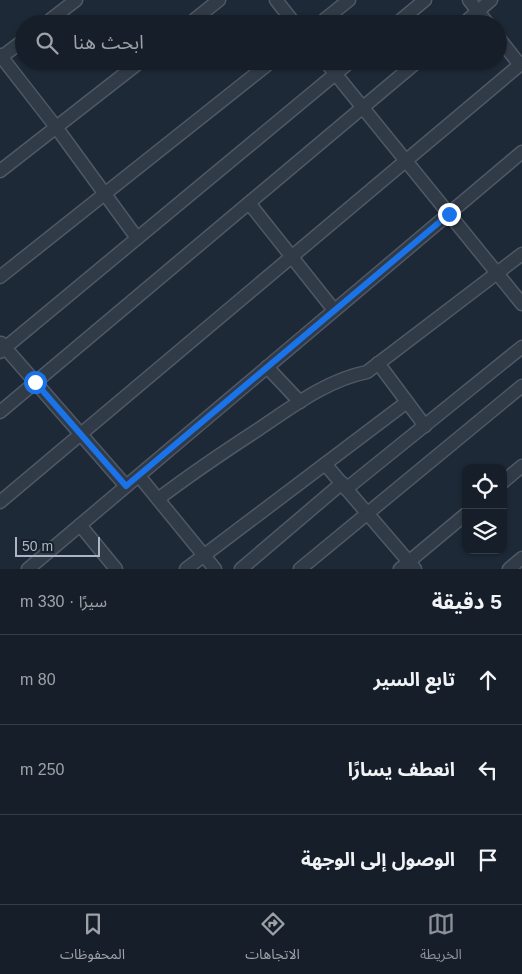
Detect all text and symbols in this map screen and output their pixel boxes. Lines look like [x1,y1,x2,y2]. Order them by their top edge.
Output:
search box [15,15,507,70]
icon: search [33,29,61,57]
text: ابحث هنا [73,32,144,53]
route end [438,203,461,226]
route start [24,371,47,394]
map controls [462,464,507,554]
button: locate [462,464,507,509]
button: layers [462,509,507,554]
scale bar [15,534,100,557]
text: 50 m [22,538,53,554]
text: 5 دقيقة [432,590,502,613]
text: سيرًا · 330 m [20,593,107,610]
icon: ahead [474,666,502,694]
text: تابع السير [373,669,455,690]
text: 80 m [20,671,56,688]
icon: left [474,756,502,784]
text: انعطف يسارًا [348,759,455,780]
text: 250 m [20,761,64,778]
icon: arrive [474,846,502,874]
text: الوصول إلى الوجهة [301,849,455,870]
tab: المحفوظات [60,910,125,969]
tab: الاتجاهات [245,910,300,969]
tab: الخريطة [420,910,462,969]

